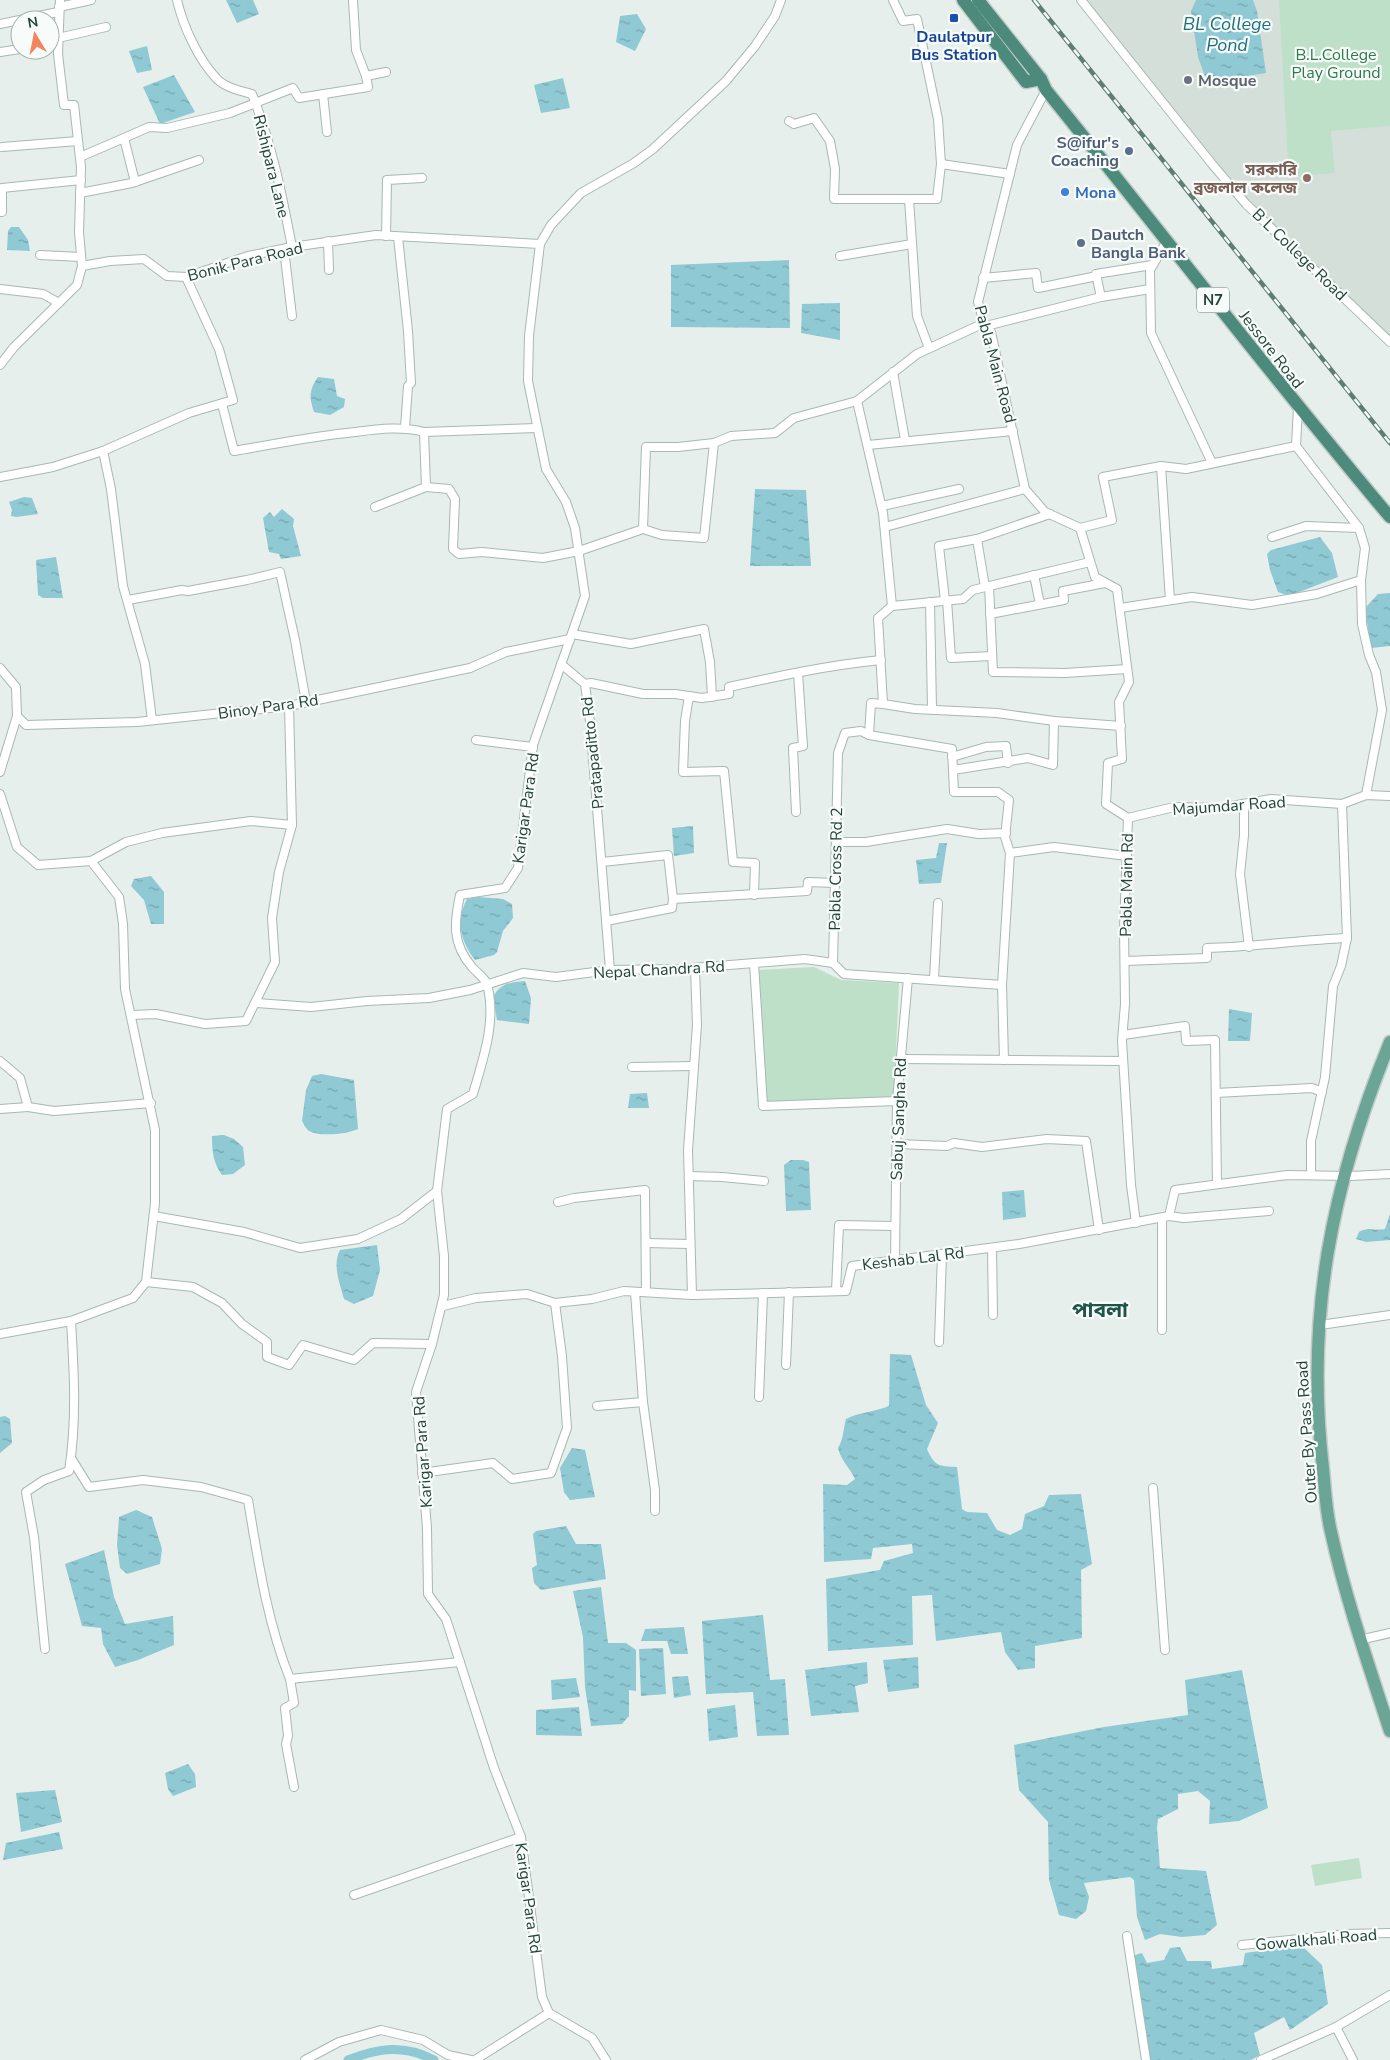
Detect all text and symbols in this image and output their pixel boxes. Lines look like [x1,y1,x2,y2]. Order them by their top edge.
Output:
north arrow [10,10,60,60]
text: N [26,12,40,33]
marker: Daulatpur Bus Station [948,12,960,24]
water label: BL College Pond [1183,12,1272,57]
place label: Daulatpur Bus Station [911,26,997,66]
park label: B.L.College Play Ground [1291,44,1381,84]
place label: Mosque [1198,70,1257,92]
marker: Mosque [1182,74,1194,86]
street label: Rishipara Lane [248,112,294,220]
place label: S@ifur's Coaching [1051,132,1119,172]
marker: S@ifur's Coaching [1123,145,1135,157]
place label: সরকারি ব্রজলাল কলেজ [1193,159,1298,199]
marker: সরকারি ব্রজলাল কলেজ [1301,172,1313,184]
place label: Mona [1075,182,1116,204]
marker: Mona [1059,186,1071,198]
street label: B L College Road [1247,204,1352,306]
place label: Dautch Bangla Bank [1091,224,1186,264]
street label: Bonik Para Road [185,237,305,287]
marker: Dautch Bangla Bank [1075,237,1087,249]
road number: N7 [1197,288,1229,312]
street label: Pabla Main Road [969,303,1021,426]
street label: Jessore Road [1233,305,1309,393]
street label: Binoy Para Rd [217,689,320,725]
street label: Pratapaditto Rd [576,696,610,810]
street label: Karigar Para Rd [507,751,545,865]
street label: Majumdar Road [1172,791,1286,821]
street label: Pabla Cross Rd 2 [824,807,848,931]
street label: Pabla Main Rd [1115,833,1139,937]
street label: Nepal Chandra Rd [593,956,725,984]
street label: Sabuj Sangha Rd [886,1057,912,1181]
street label: Keshab Lal Rd [861,1242,966,1276]
district label: পাবলা [1072,1296,1129,1324]
street label: Outer By Pass Road [1291,1360,1323,1504]
street label: Karigar Para Rd [408,1395,438,1509]
street label: Karigar Para Rd [509,1841,547,1955]
street label: Gowalkhali Road [1254,1924,1378,1956]

